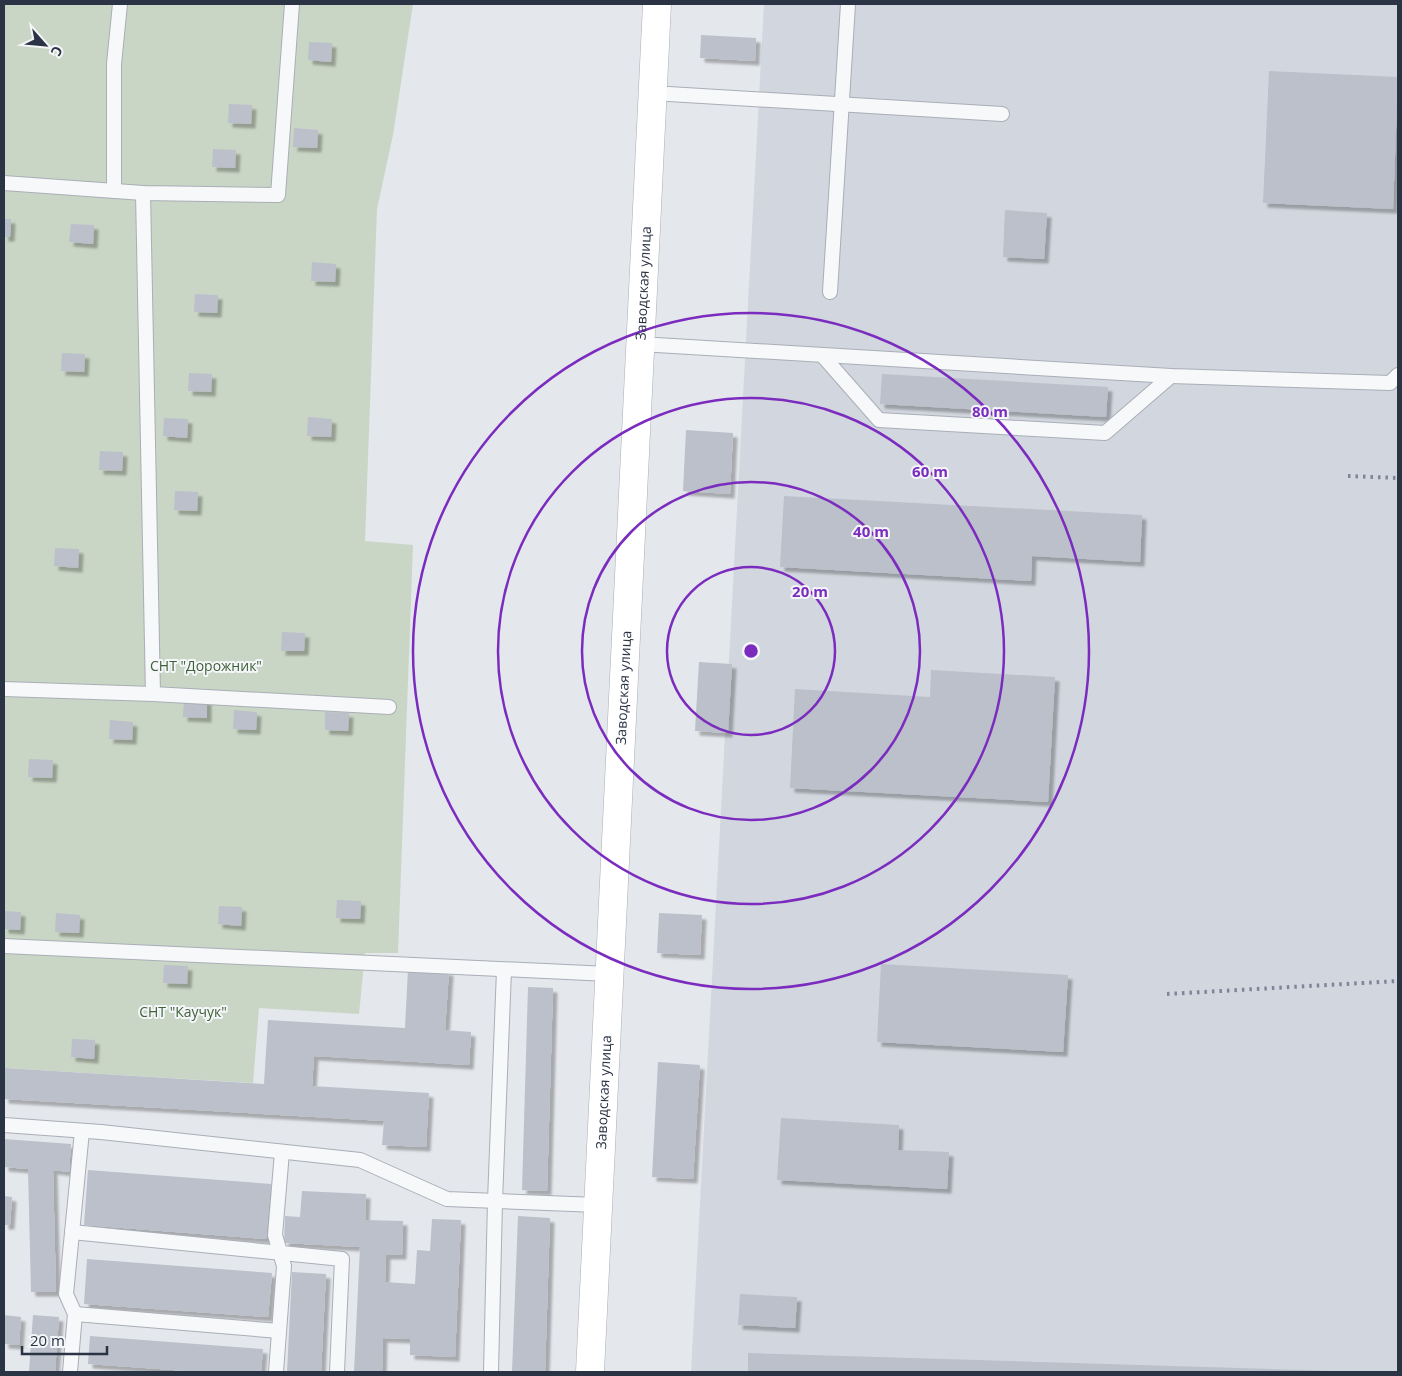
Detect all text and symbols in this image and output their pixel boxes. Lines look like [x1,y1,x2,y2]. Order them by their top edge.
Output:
north arrow [20,20,70,70]
text: С [47,43,68,59]
street label: Заводская улица [631,226,655,341]
text: 80 m [972,401,1008,421]
text: 60 m [912,461,948,481]
text: 40 m [853,521,889,541]
text: 20 m [792,581,828,601]
street label: Заводская улица [611,630,635,745]
centre of rings [742,642,760,660]
park label: СНТ "Дорожник" [150,656,262,675]
park label: СНТ "Каучук" [139,1002,227,1021]
street label: Заводская улица [591,1035,615,1150]
scale bar [22,1324,108,1356]
text: 20 m [30,1330,65,1350]

